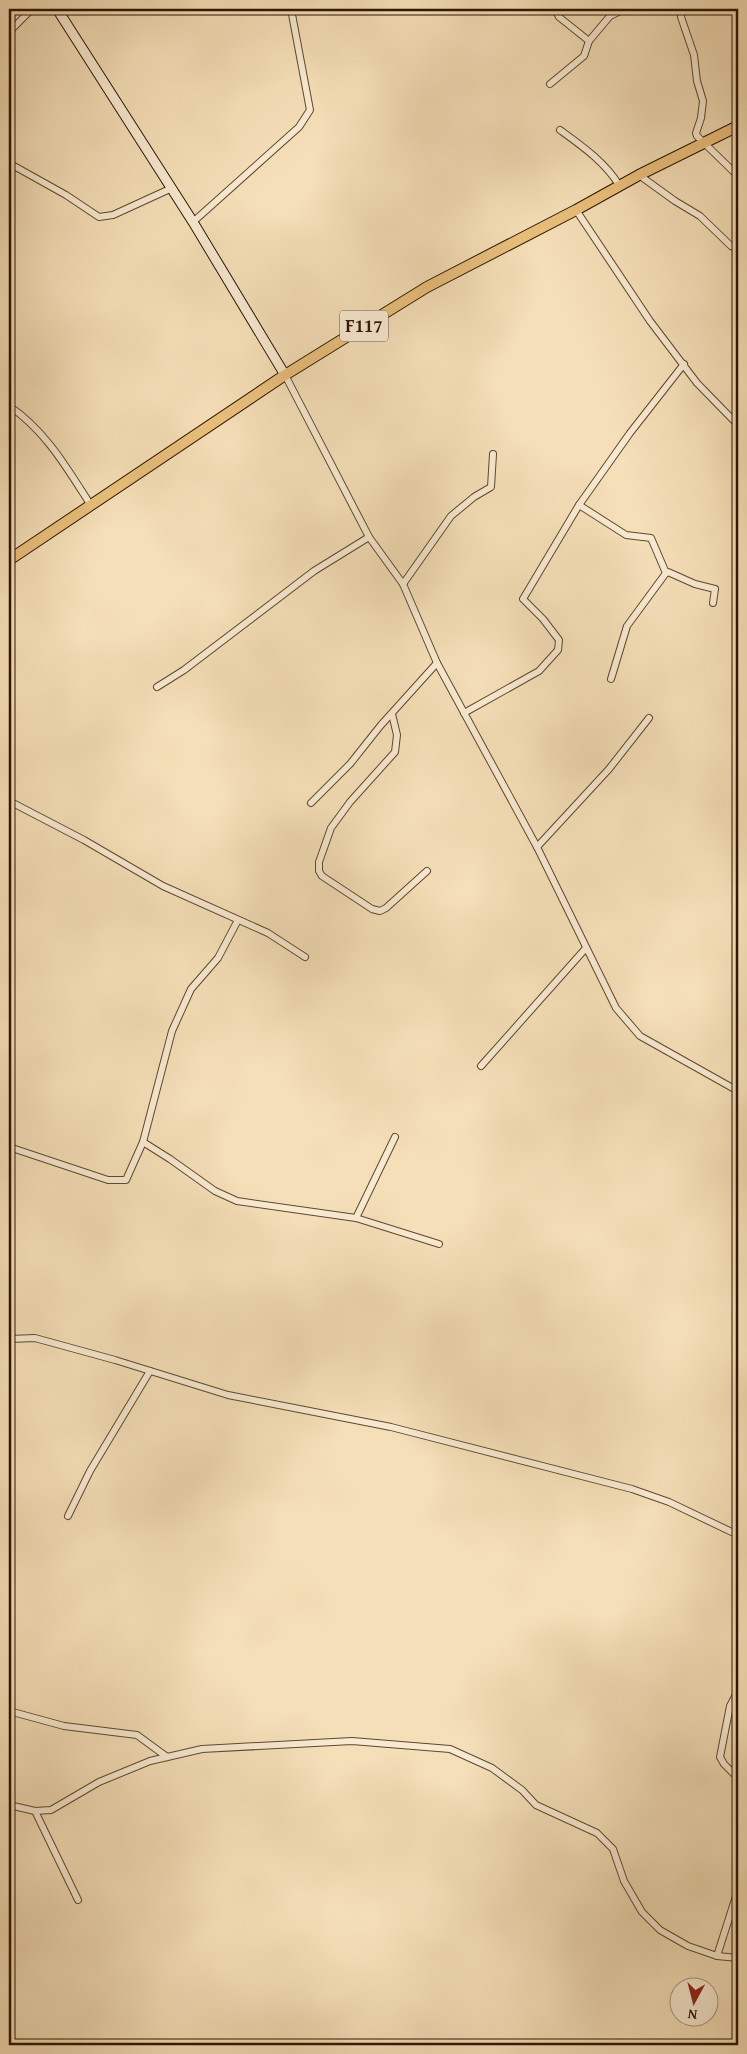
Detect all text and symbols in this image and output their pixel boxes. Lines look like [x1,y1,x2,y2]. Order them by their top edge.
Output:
road number: F117 [340,310,388,342]
north arrow [670,1976,720,2026]
text: N [686,2004,698,2025]

